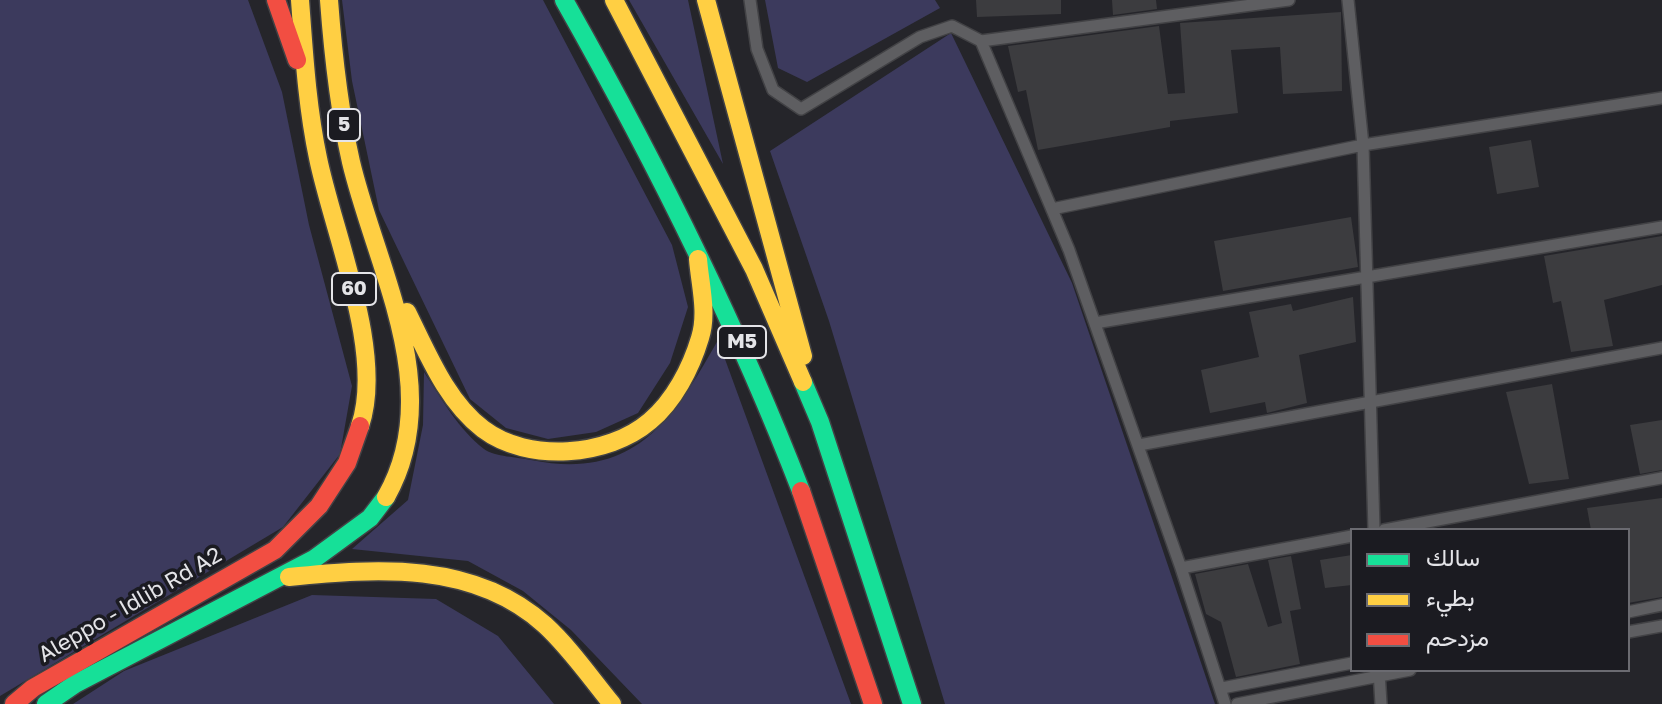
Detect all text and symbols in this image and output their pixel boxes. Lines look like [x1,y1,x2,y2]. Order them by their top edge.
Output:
road number: 5 [328,109,360,141]
road number: 60 [332,273,376,305]
road number: M5 [718,326,766,358]
legend [1350,528,1630,672]
street label: Aleppo - Idlib Rd A2 [34,542,226,668]
text: سالك [1426,542,1480,571]
text: بطيء [1426,582,1475,611]
text: مزدحم [1426,622,1489,651]

